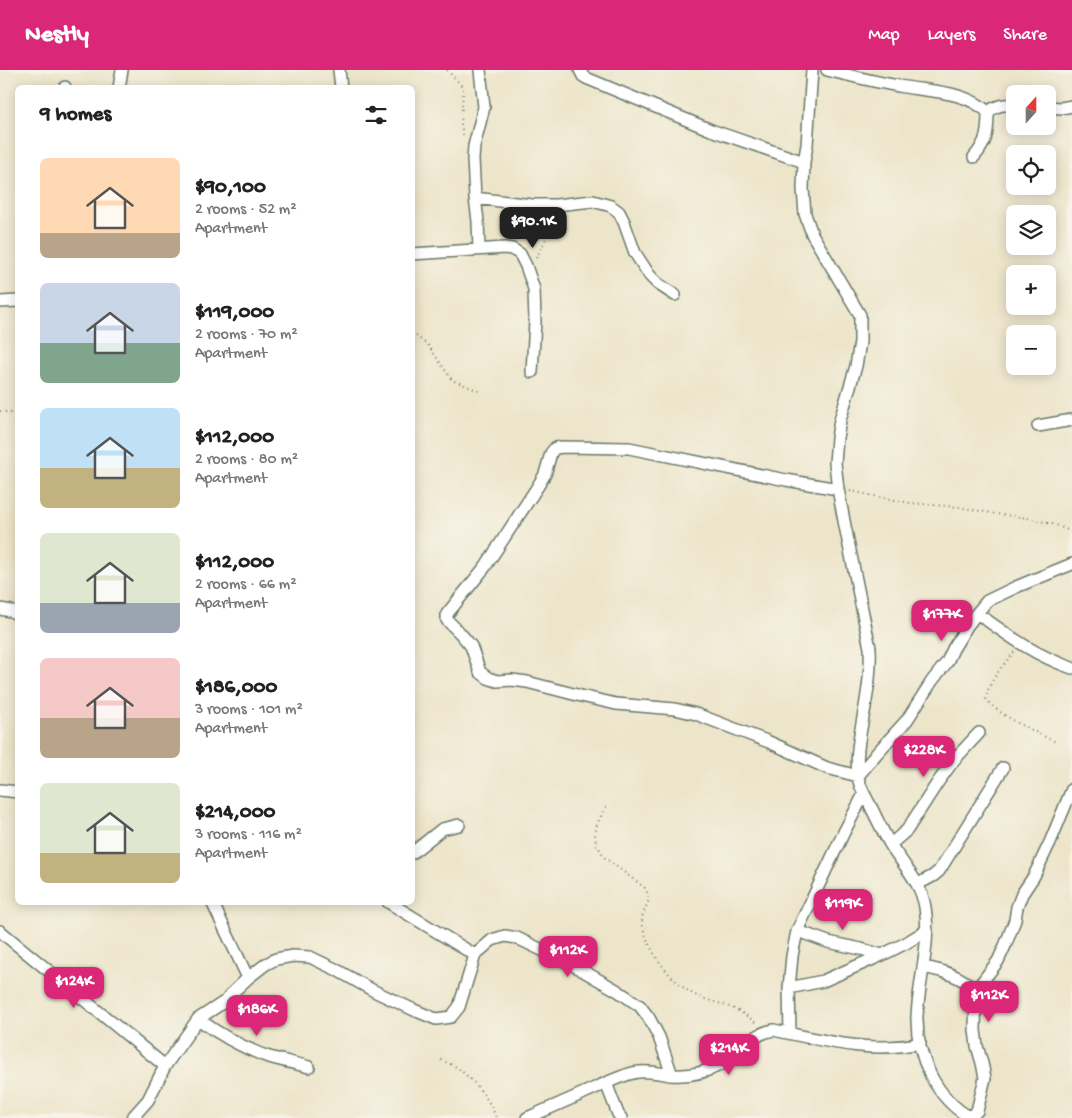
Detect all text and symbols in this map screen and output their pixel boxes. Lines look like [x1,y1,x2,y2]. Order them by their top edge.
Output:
text: Nestly [25,21,89,50]
text: Map [868,25,900,46]
text: Layers [928,25,975,46]
text: Share [1003,25,1047,46]
north arrow [1006,85,1056,135]
map controls [1006,85,1056,375]
icon: filters [362,101,390,129]
text: 9 homes [40,103,111,128]
button: locate [1006,145,1056,195]
text: $90,100 [195,176,266,201]
icon: home [80,178,140,238]
text: 2 rooms · 52 m² [195,201,297,220]
button: layers [1006,205,1056,255]
pin: $90.1K [492,206,574,249]
text: $90.1K [511,213,555,232]
text: Apartment [195,220,267,239]
button: + [1006,265,1056,315]
text: $119,000 [195,301,274,326]
icon: home [80,303,140,363]
button: − [1006,325,1056,375]
text: 2 rooms · 70 m² [195,326,298,345]
text: Apartment [195,345,267,364]
text: $112,000 [195,426,274,451]
icon: home [80,428,140,488]
text: 2 rooms · 80 m² [195,451,298,470]
text: Apartment [195,470,267,489]
text: $112,000 [195,551,274,576]
icon: home [80,553,140,613]
text: 2 rooms · 66 m² [195,576,296,595]
text: Apartment [195,595,267,614]
pin: $177K [907,600,977,642]
text: $177K [922,606,962,625]
text: $186,000 [195,676,277,701]
icon: home [80,678,140,738]
text: 3 rooms · 101 m² [195,701,303,720]
text: Apartment [195,720,267,739]
pin: $228K [889,736,959,778]
text: $228K [904,742,944,761]
text: $214,000 [195,801,276,826]
icon: home [80,803,140,863]
text: 3 rooms · 116 m² [195,826,302,845]
text: Apartment [195,845,267,864]
pin: $119K [808,888,878,931]
text: $119K [825,895,861,914]
pin: $112K [533,936,603,978]
text: $112K [550,942,586,961]
pin: $124K [39,966,109,1009]
text: $124K [55,973,93,992]
pin: $112K [954,980,1024,1023]
text: $112K [971,987,1007,1006]
pin: $186K [222,994,292,1037]
text: $186K [237,1001,277,1020]
pin: $214K [694,1034,764,1076]
text: $214K [710,1040,748,1059]

